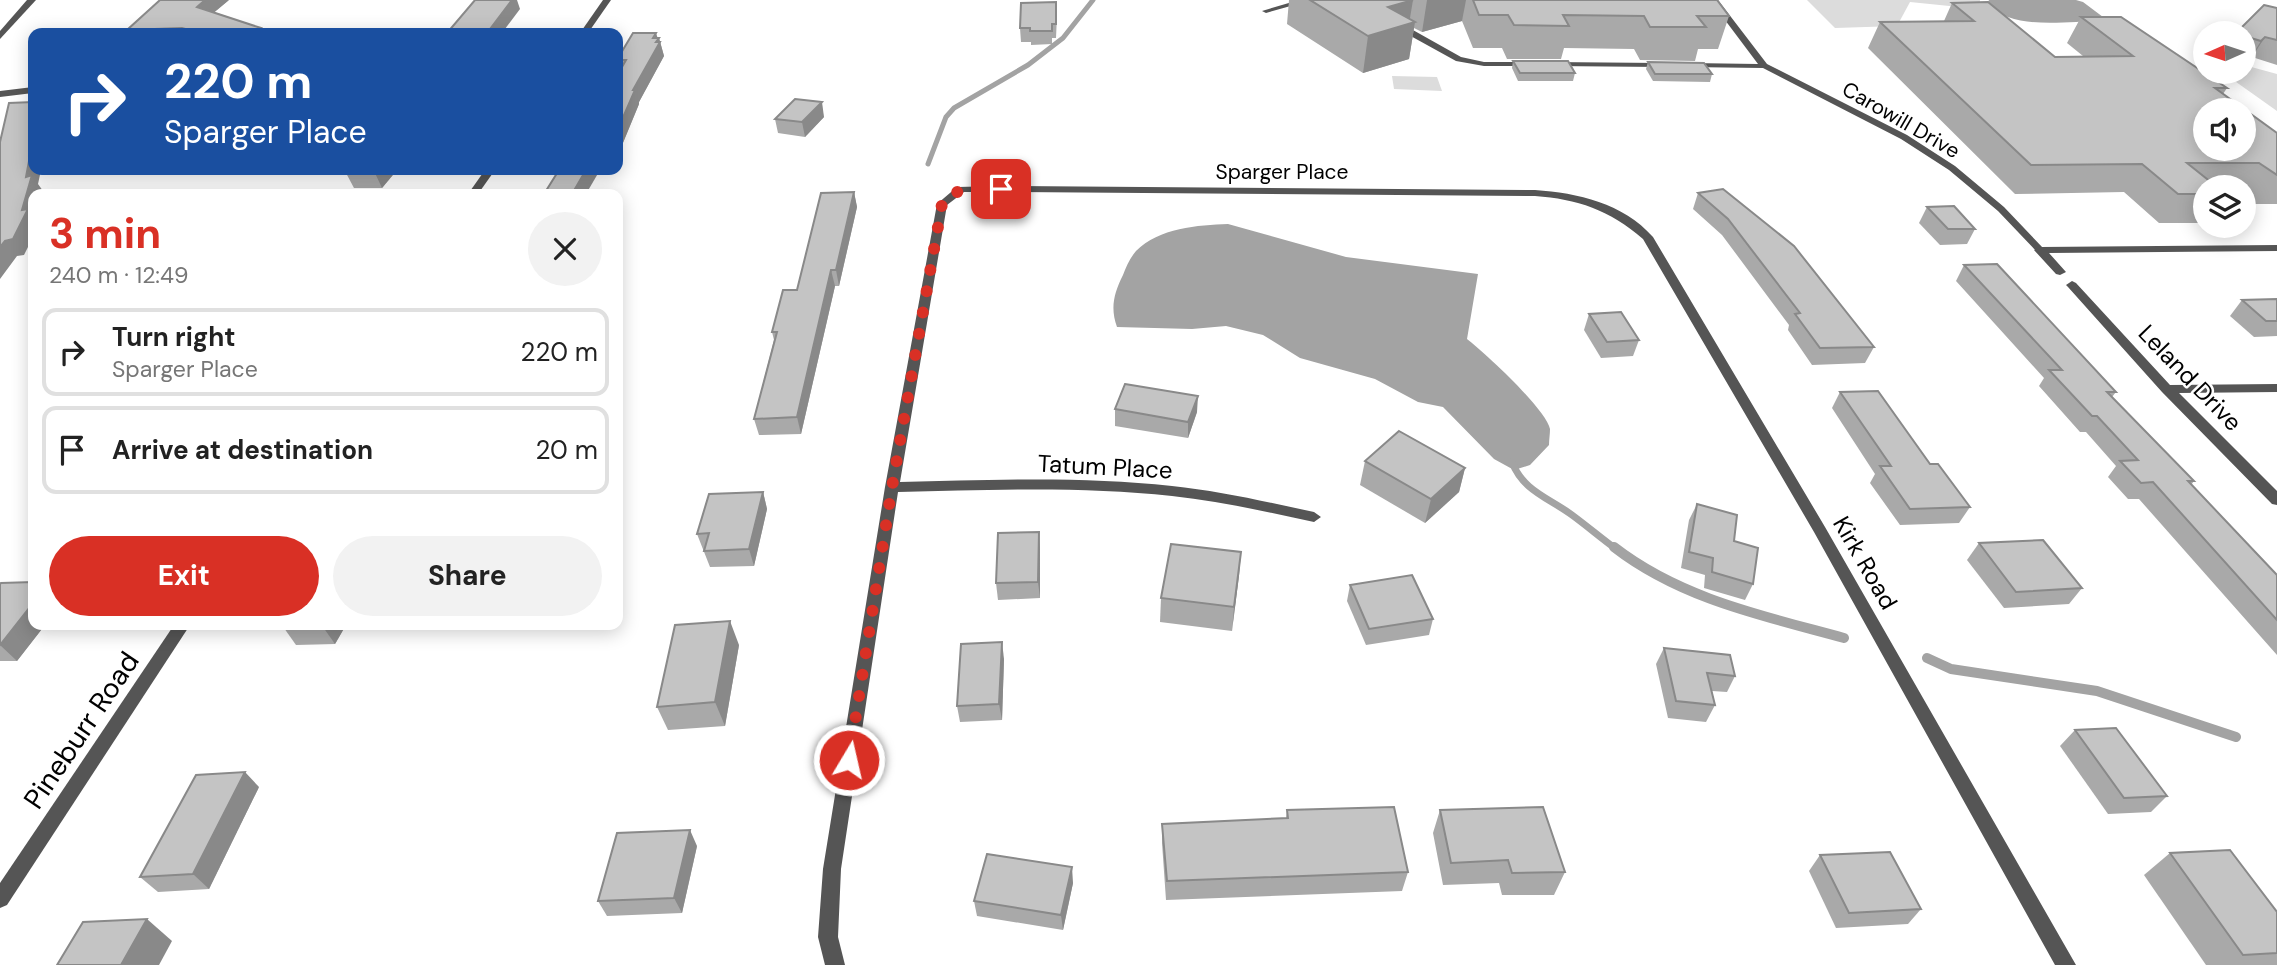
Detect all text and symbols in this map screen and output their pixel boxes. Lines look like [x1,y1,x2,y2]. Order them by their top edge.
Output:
north arrow [2193,21,2256,84]
map controls [2193,21,2256,238]
text: 220 m [164,49,312,113]
icon: right [49,56,140,147]
street label: Carowill Drive [1837,75,1965,165]
button: sound [2193,98,2256,161]
text: Sparger Place [164,111,367,153]
street label: Sparger Place [1215,158,1349,186]
pin [971,159,1031,219]
icon: arrive [982,170,1020,208]
button: layers [2193,175,2256,238]
text: 3 min [49,206,161,261]
button: close [528,212,602,286]
text: 240 m · 12:49 [49,260,188,290]
street label: Leland Drive [2132,318,2249,437]
text: Turn right [112,320,236,354]
icon: right [53,333,91,371]
text: 220 m [520,335,598,369]
text: Sparger Place [112,354,258,384]
icon: arrive [53,431,91,469]
text: Arrive at destination [112,433,373,467]
text: 20 m [535,433,598,467]
street label: Tatum Place [1037,447,1173,486]
street label: Kirk Road [1826,510,1905,615]
button: Exit [49,536,319,616]
button: Share [333,536,602,616]
street label: Pineburr Road [15,645,148,816]
position arrow [812,723,886,797]

